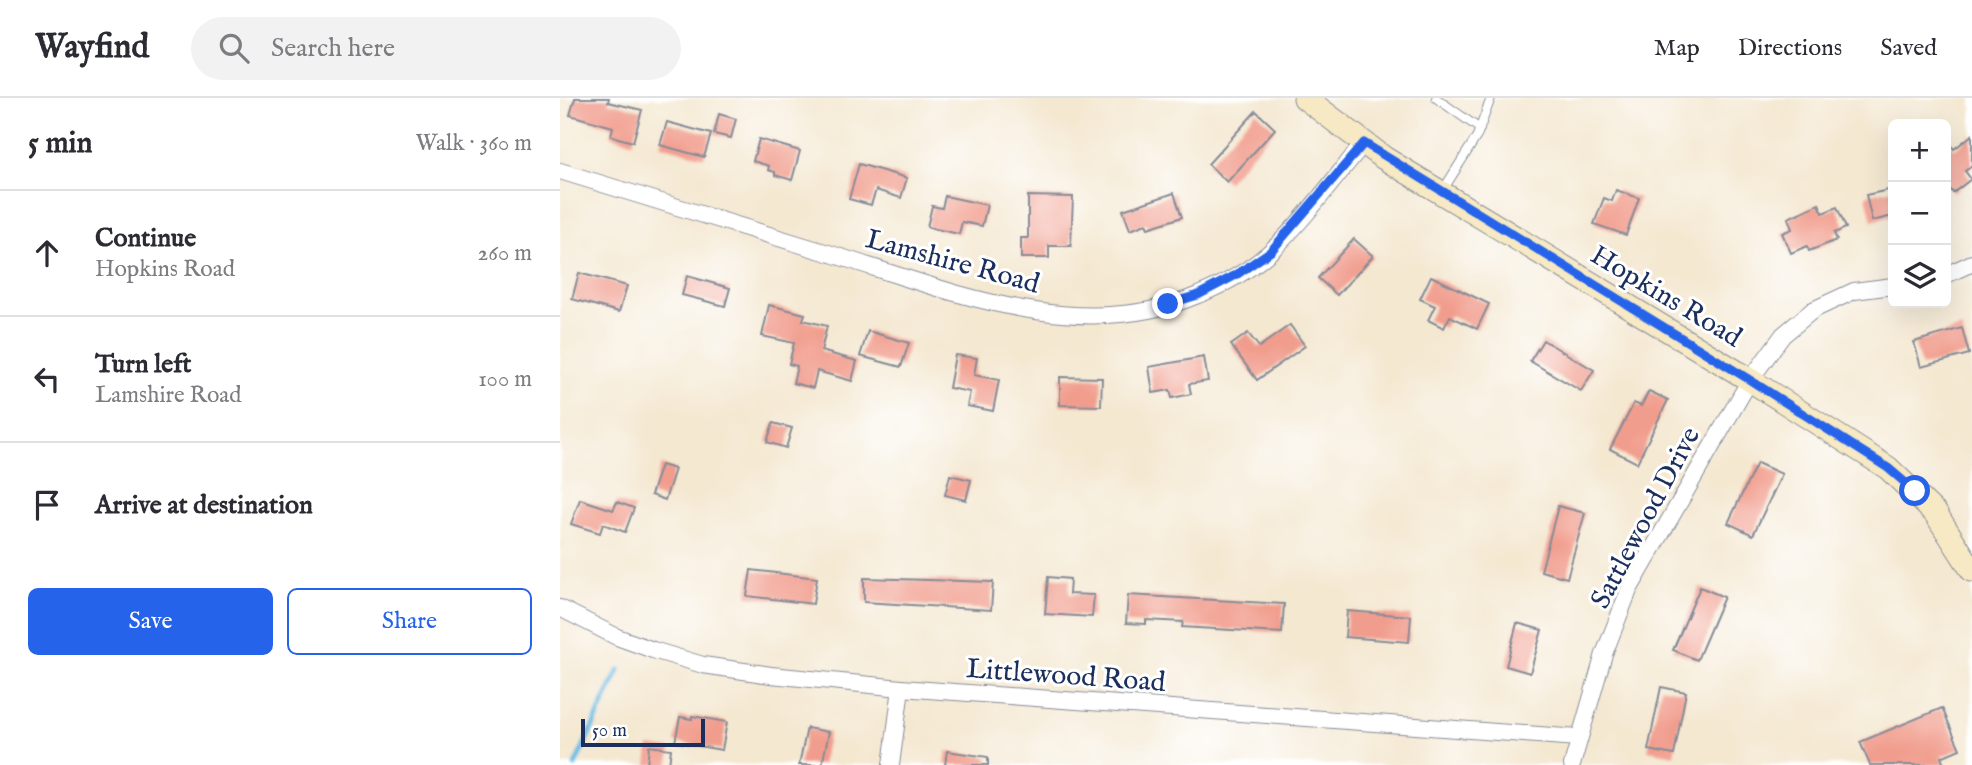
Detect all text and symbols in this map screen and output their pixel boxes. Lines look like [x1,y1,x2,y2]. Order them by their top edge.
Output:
search box [191,17,681,80]
text: Wayfind [35,27,149,69]
icon: search [215,29,253,67]
text: Search here [271,32,395,65]
text: Map [1654,33,1700,64]
text: Directions [1738,33,1842,64]
text: Saved [1880,33,1937,64]
map controls [1888,119,1951,308]
button: + [1888,119,1951,182]
text: 5 min [28,125,93,163]
text: Walk · 360 m [415,129,532,158]
button: − [1888,182,1951,245]
text: Continue [95,222,196,255]
street label: Lamshire Road [862,222,1043,302]
icon: ahead [28,234,66,272]
street label: Hopkins Road [1584,238,1748,356]
text: 260 m [477,239,532,268]
button: layers [1888,245,1951,308]
text: Hopkins Road [95,255,235,284]
route end [1152,288,1183,319]
text: Turn left [95,348,192,381]
icon: left [28,360,66,398]
text: 100 m [478,365,532,394]
text: Lamshire Road [95,381,242,410]
street label: Sattlewood Drive [1584,421,1709,615]
route start [1899,475,1930,506]
icon: arrive [28,486,66,524]
text: Arrive at destination [95,489,313,522]
button: Save [28,588,273,655]
button: Share [287,588,532,655]
street label: Littlewood Road [965,652,1167,701]
scale bar [581,716,705,748]
text: 50 m [592,719,627,743]

